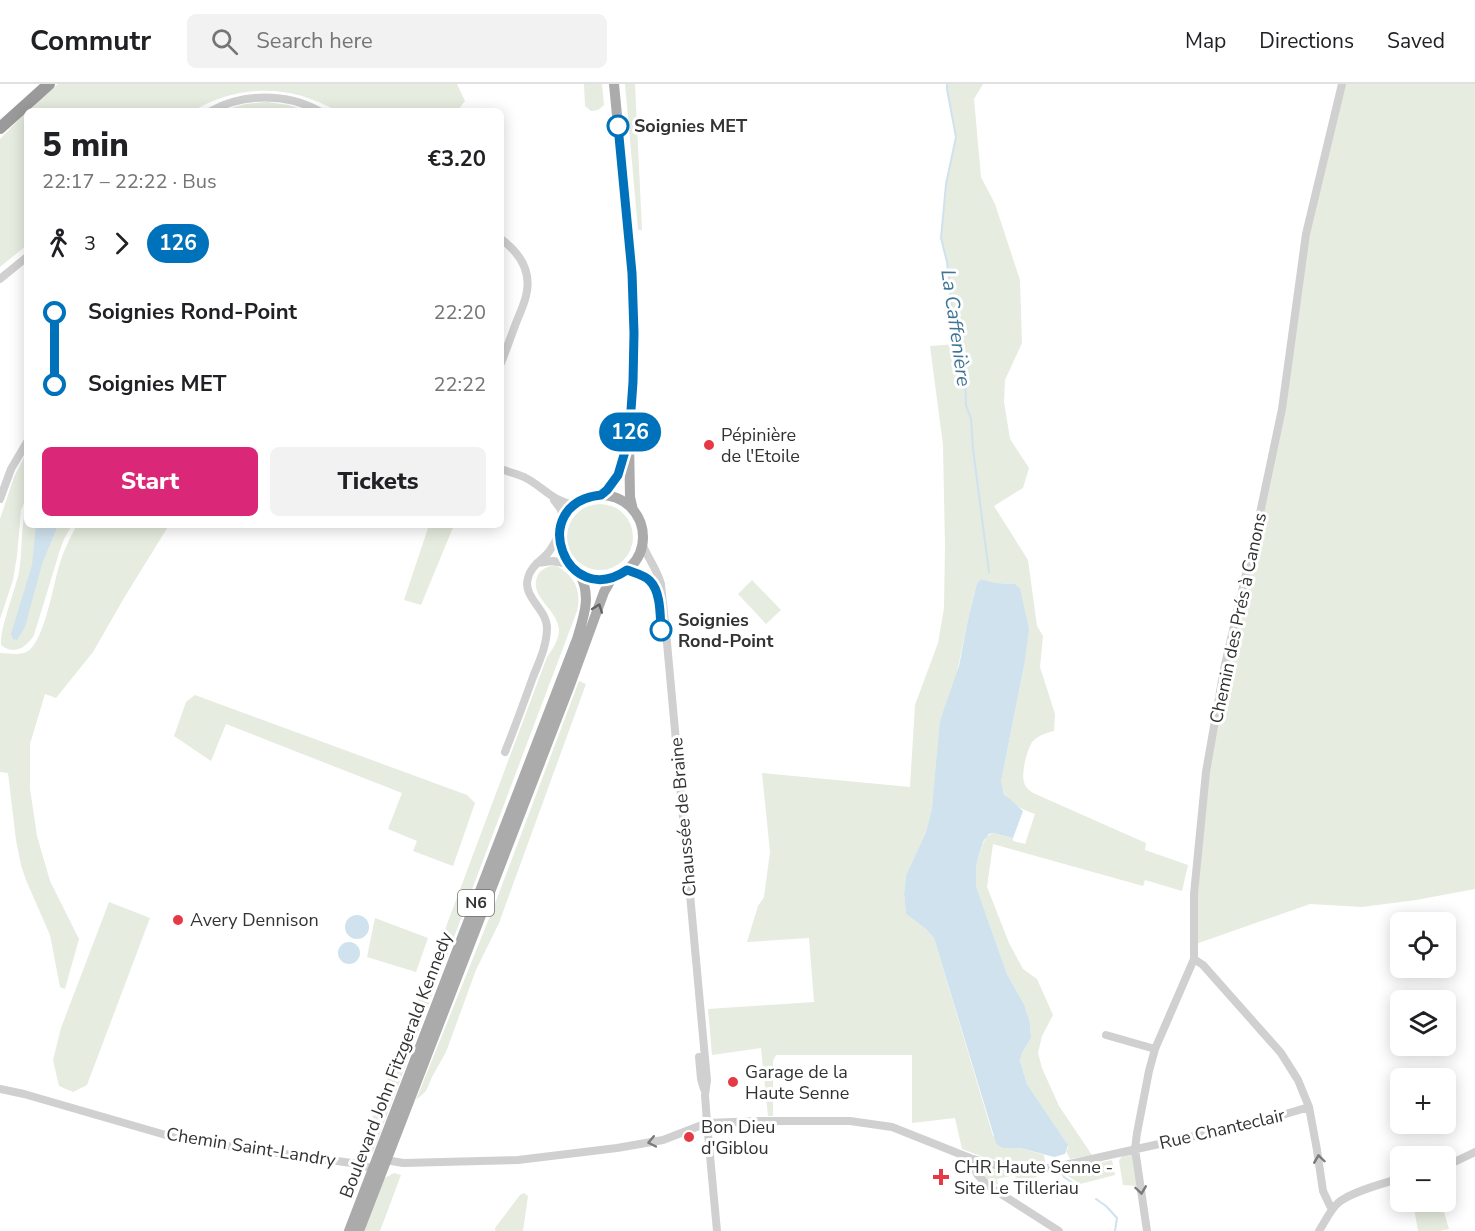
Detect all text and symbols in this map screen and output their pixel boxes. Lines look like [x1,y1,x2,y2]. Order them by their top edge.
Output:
search box [187,14,607,68]
text: Commutr [30,22,151,60]
icon: search [208,25,241,58]
text: Search here [256,26,373,56]
text: Map [1185,27,1226,55]
text: Directions [1259,27,1354,55]
text: Saved [1387,27,1445,55]
place label: Soignies MET [634,114,748,138]
marker: Soignies MET [607,115,629,137]
text: 5 min [42,123,129,168]
text: €3.20 [428,144,486,174]
text: 22:17 – 22:22 · Bus [42,168,217,195]
icon: walk [42,227,75,260]
icon: forward [105,227,138,260]
text: 126 [159,229,197,257]
text: 3 [84,230,96,257]
water label: La Caffenière [934,268,978,389]
text: Soignies Rond-Point [88,297,297,327]
text: 22:20 [433,299,486,326]
text: Soignies MET [88,369,226,399]
text: 22:22 [433,371,486,398]
line badge: 126 [596,412,664,452]
text: 126 [611,418,649,446]
place label: Pépinière de l'Etoile [721,423,800,468]
marker: Pépinière de l'Etoile [702,438,716,452]
button: Start [42,447,258,516]
button: Tickets [270,447,486,516]
street label: Chemin des Prés à Canons [1204,510,1272,726]
one-way arrow [590,603,603,614]
place label: Soignies Rond-Point [678,608,773,653]
marker: Soignies Rond-Point [650,619,672,641]
street label: Chaussée de Braine [664,736,702,898]
road number: N6 [458,890,494,916]
place label: Avery Dennison [190,908,319,932]
map controls [1390,912,1456,1212]
button: locate [1390,912,1456,978]
marker: Avery Dennison [171,913,185,927]
street label: Boulevard John Fitzgerald Kennedy [334,928,458,1202]
button: layers [1390,990,1456,1056]
place label: Garage de la Haute Senne [745,1060,849,1105]
button: + [1390,1068,1456,1134]
marker: Garage de la Haute Senne [726,1075,740,1089]
street label: Rue Chanteclair [1157,1103,1288,1155]
place label: Bon Dieu d'Giblou [701,1115,775,1160]
street label: Chemin Saint-Landry [164,1122,338,1172]
marker: Bon Dieu d'Giblou [682,1130,696,1144]
one-way arrow [647,1135,657,1148]
button: − [1390,1146,1456,1212]
place label: CHR Haute Senne - Site Le Tilleriau [954,1155,1113,1200]
one-way arrow [1313,1155,1325,1164]
marker: CHR Haute Senne - Site Le Tilleriau [932,1168,950,1186]
one-way arrow [1134,1185,1146,1195]

